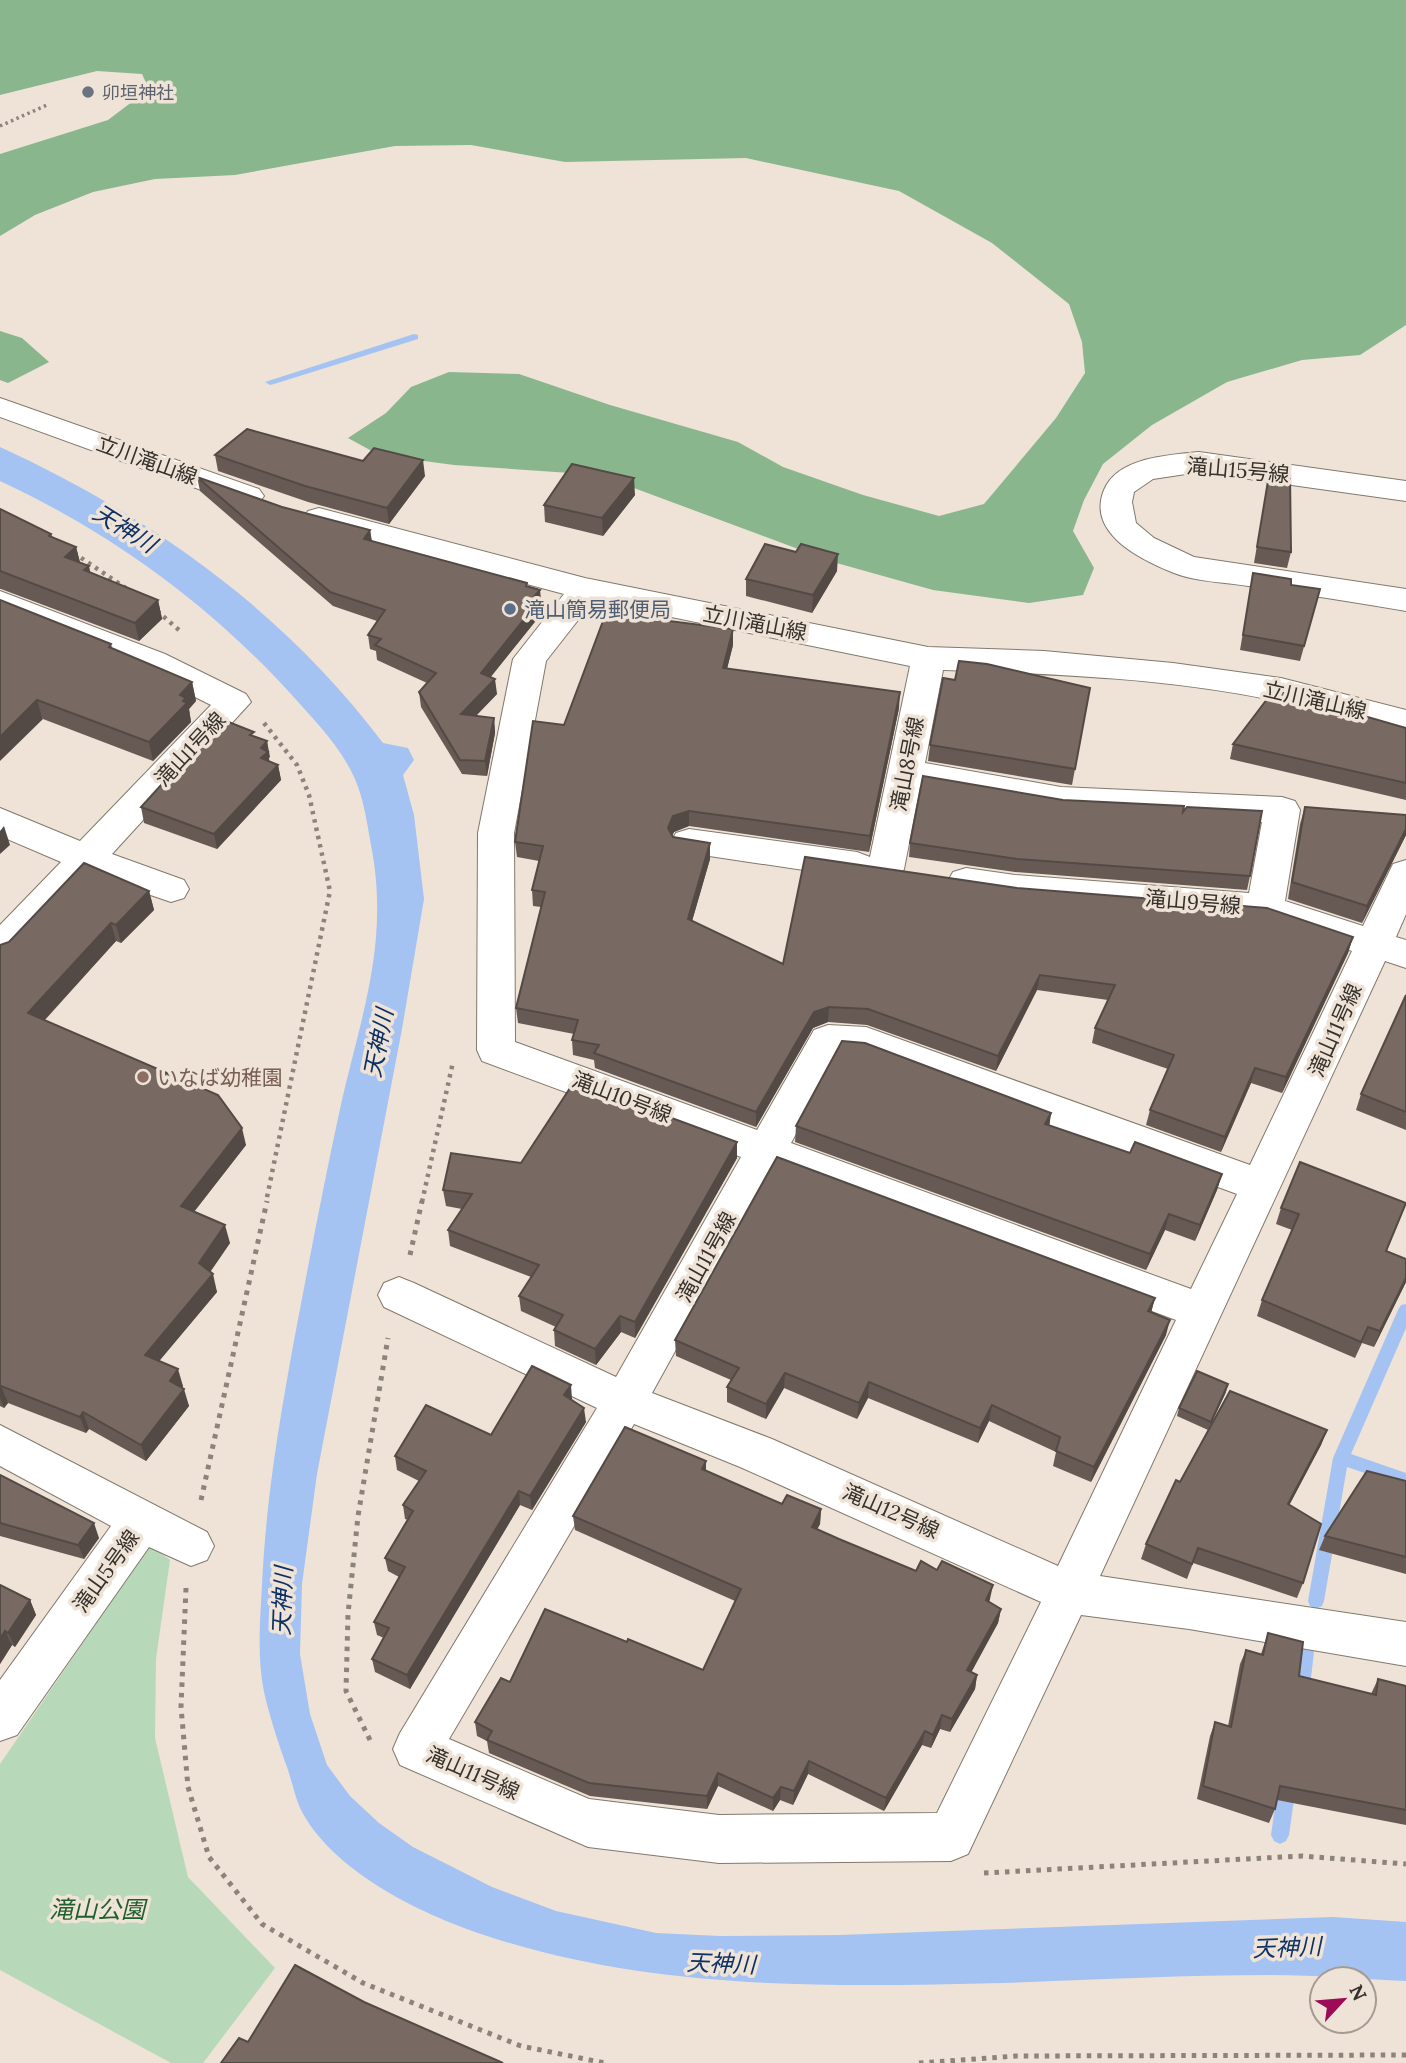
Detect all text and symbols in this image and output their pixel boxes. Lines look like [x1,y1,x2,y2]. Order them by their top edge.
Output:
place label: 卯垣神社 [102,81,174,104]
marker: 卯垣神社 [80,84,96,100]
street label: 立川滝山線 [93,429,201,491]
street label: 滝山15号線 [1185,452,1291,488]
water label: 天神川 [88,497,164,560]
place label: 滝山簡易郵便局 [524,596,671,623]
street label: 立川滝山線 [701,600,809,646]
marker: 滝山簡易郵便局 [502,601,518,617]
street label: 立川滝山線 [1261,675,1369,725]
street label: 滝山1号線 [149,706,231,792]
street label: 滝山8号線 [885,714,929,814]
street label: 滝山9号線 [1144,884,1242,920]
street label: 滝山11号線 [1302,979,1368,1081]
water label: 天神川 [357,1003,399,1080]
place label: いなば幼稚園 [157,1064,283,1091]
street label: 滝山10号線 [568,1066,676,1128]
marker: いなば幼稚園 [135,1069,151,1085]
street label: 滝山11号線 [670,1207,742,1307]
street label: 滝山12号線 [838,1478,944,1544]
street label: 滝山5号線 [67,1524,145,1618]
water label: 天神川 [266,1563,298,1636]
street label: 滝山11号線 [422,1740,524,1806]
park label: 滝山公園 [49,1894,148,1925]
water label: 天神川 [1252,1931,1325,1963]
water label: 天神川 [686,1947,759,1979]
north arrow [1308,1965,1378,2035]
text: N [1344,1981,1372,2005]

